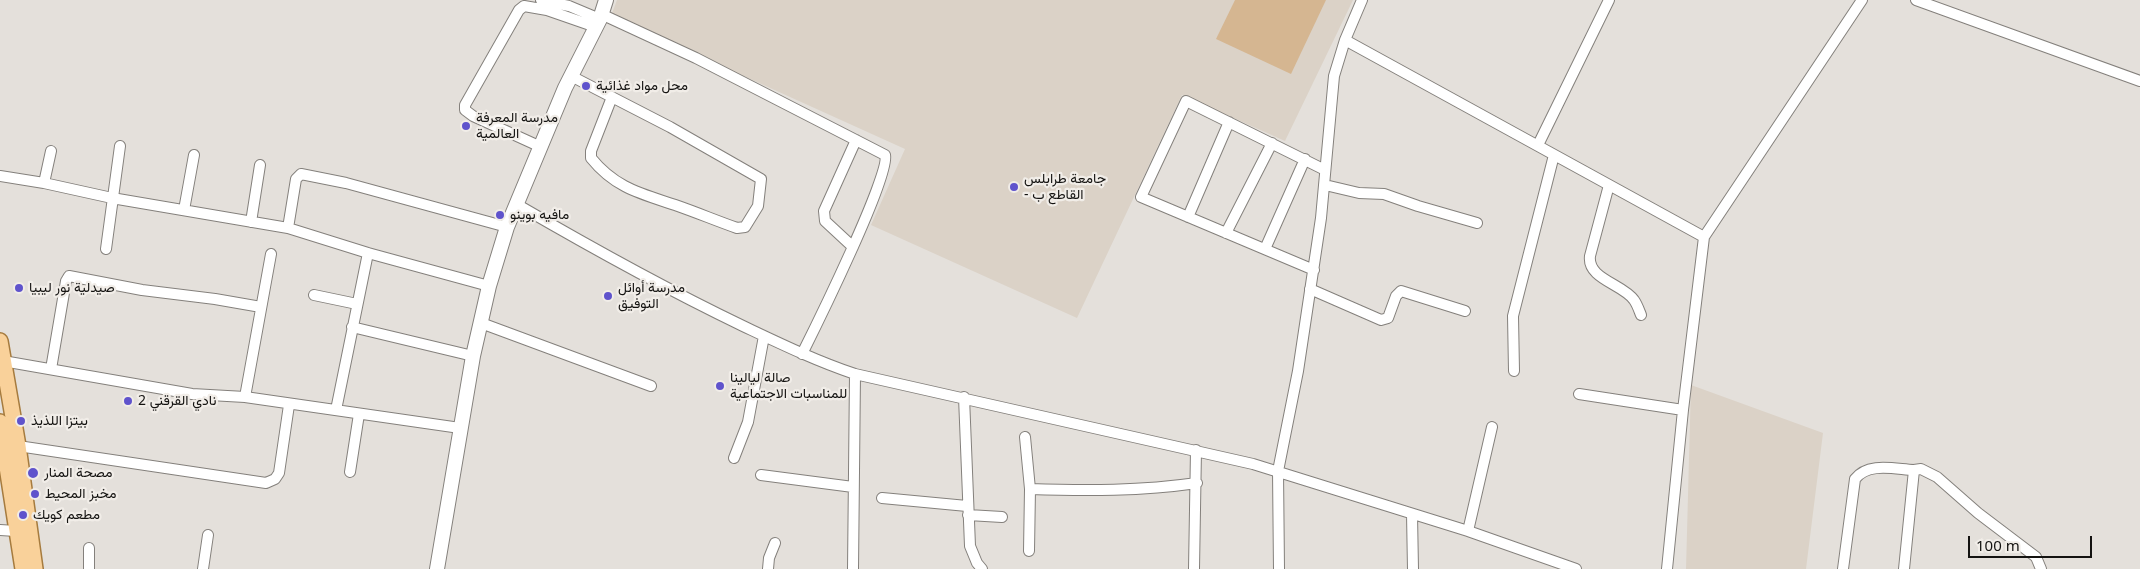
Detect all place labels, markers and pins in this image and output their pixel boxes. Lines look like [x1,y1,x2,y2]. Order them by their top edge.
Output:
place label: محل مواد غذائية [596,78,688,94]
marker: محل مواد غذائية [580,80,592,92]
place label: مدرسة المعرفة العالمية [476,110,558,142]
marker: مدرسة المعرفة العالمية [460,120,472,132]
place label: جامعة طرابلس - القاطع ب [1024,171,1106,203]
marker: جامعة طرابلس - القاطع ب [1008,181,1020,193]
place label: مافيه بوينو [510,207,569,223]
marker: مافيه بوينو [494,209,506,221]
place label: صيدلية نور ليبيا [29,280,115,296]
place label: مدرسة أوائل التوفيق [618,280,685,312]
marker: صيدلية نور ليبيا [13,282,25,294]
marker: مدرسة أوائل التوفيق [602,290,614,302]
place label: صالة ليالينا للمناسبات الاجتماعية [730,370,847,402]
marker: صالة ليالينا للمناسبات الاجتماعية [714,380,726,392]
place label: نادي القرقني 2 [138,393,216,409]
marker: نادي القرقني 2 [122,395,134,407]
place label: بيتزا اللذيذ [31,413,88,429]
marker: بيتزا اللذيذ [15,415,27,427]
place label: مصحة المنار [44,465,112,481]
marker: مصحة المنار [26,466,40,480]
place label: مخبز المحيط [45,486,117,502]
marker: مخبز المحيط [29,488,41,500]
place label: مطعم كويك [33,507,100,523]
marker: مطعم كويك [17,509,29,521]

